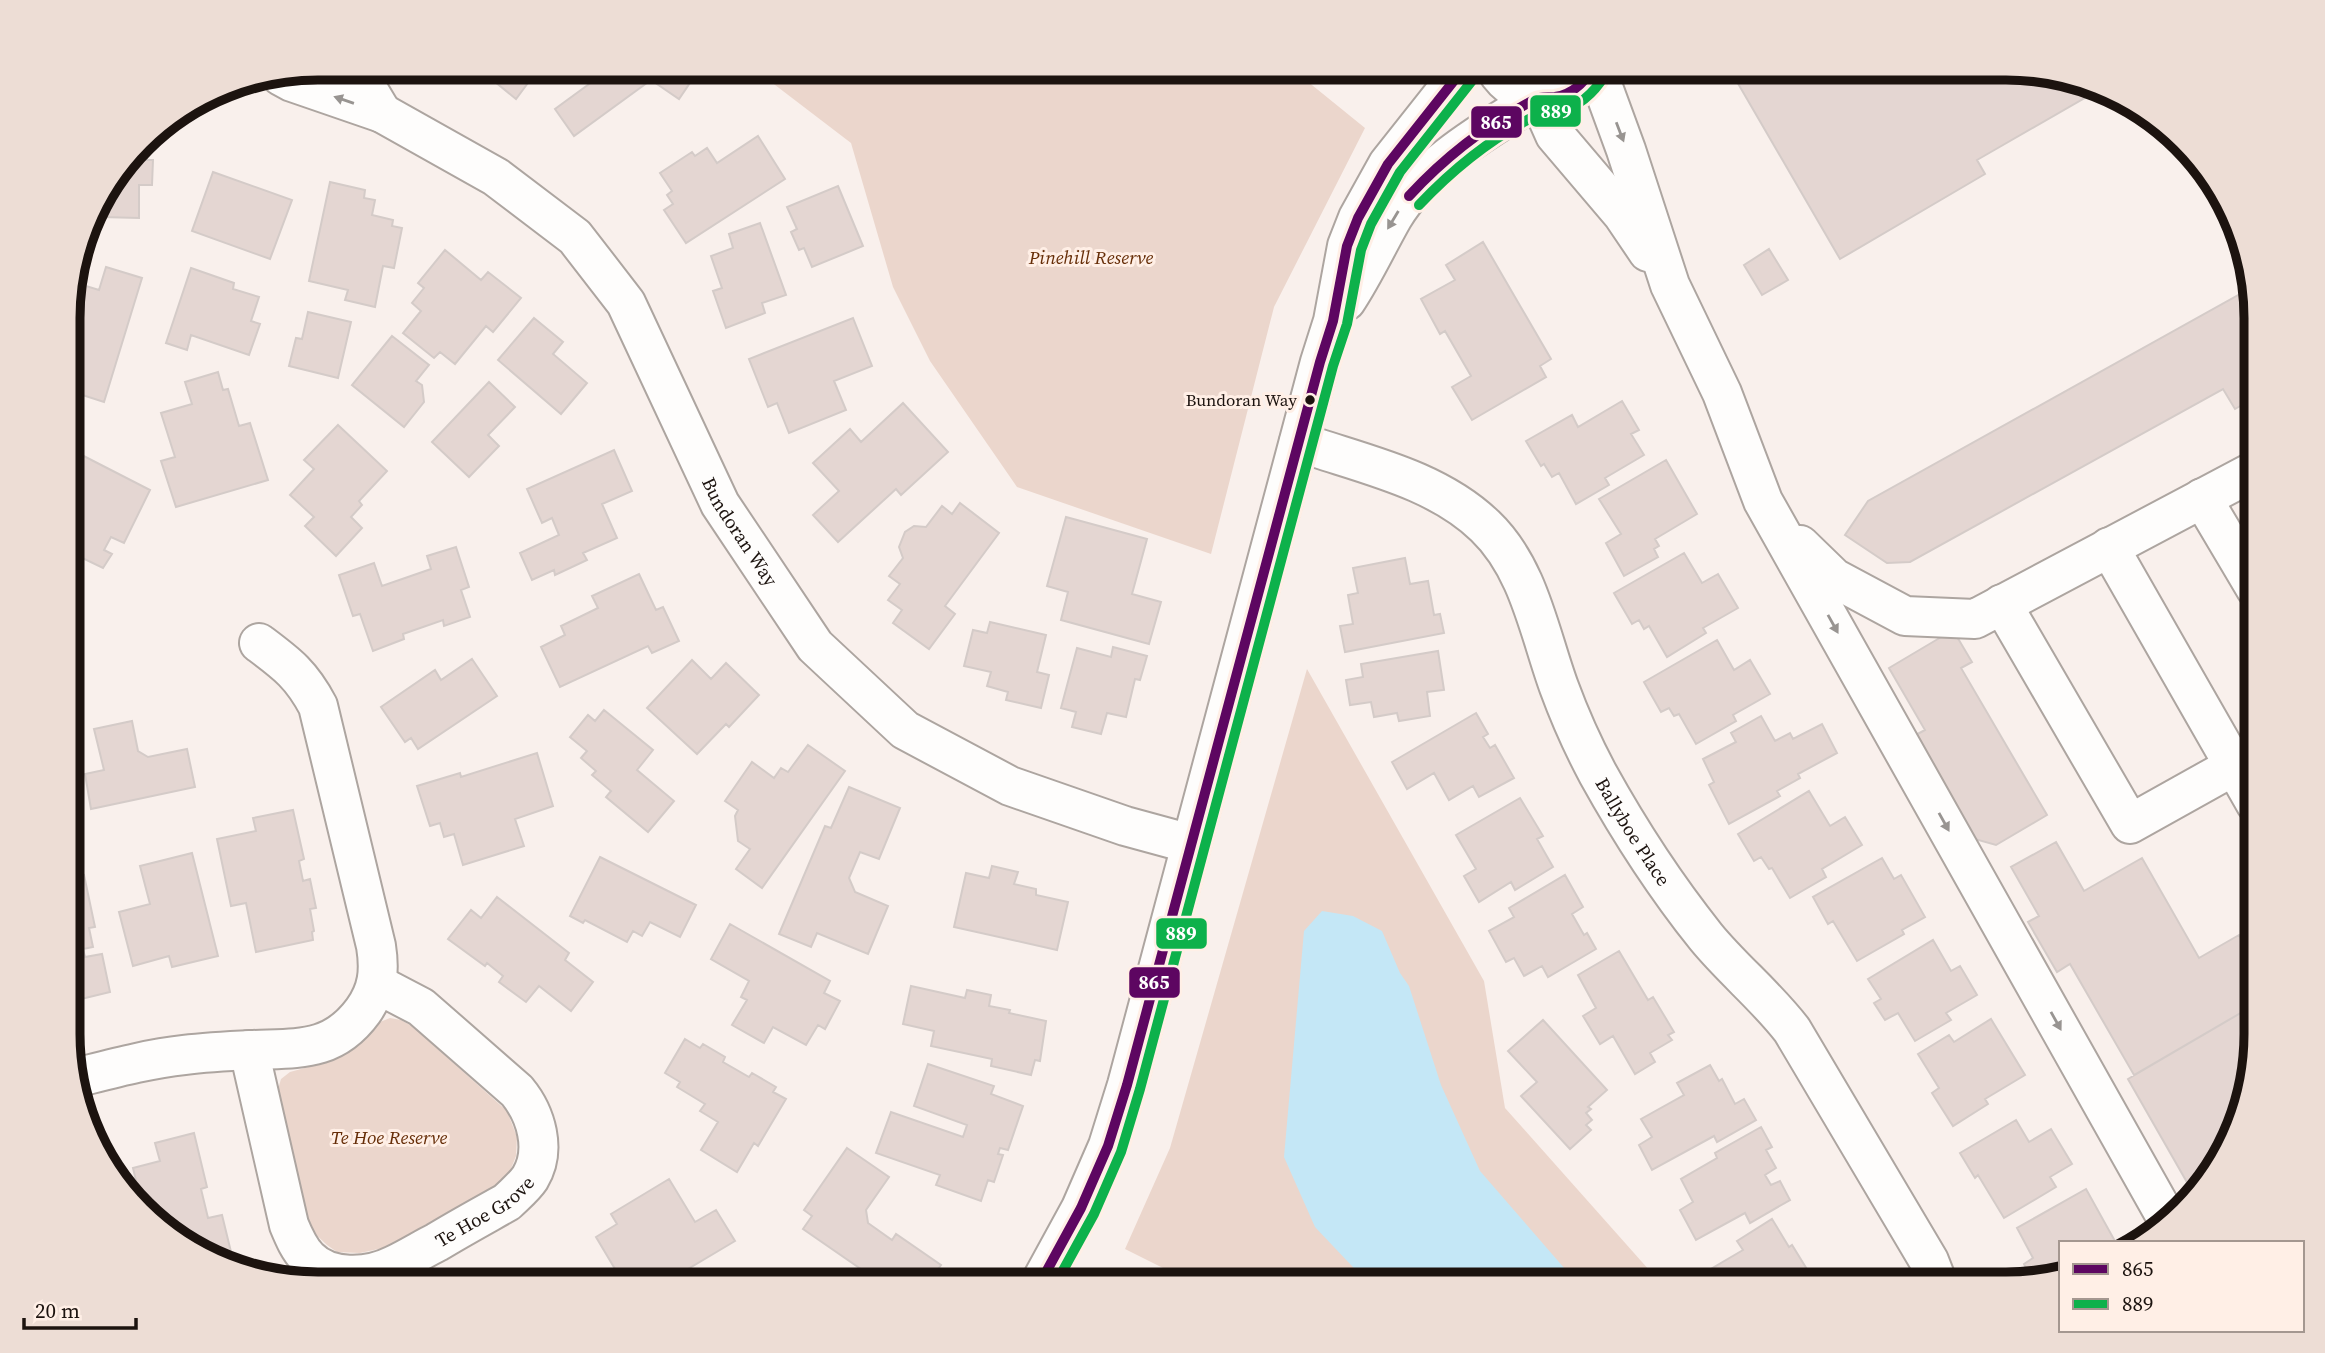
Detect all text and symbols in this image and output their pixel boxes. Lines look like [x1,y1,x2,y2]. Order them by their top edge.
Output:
one-way arrow [333,94,354,105]
line badge: 889 [1529,94,1582,128]
text: 889 [1541,98,1571,124]
line badge: 865 [1470,105,1523,139]
text: 865 [1481,109,1511,135]
one-way arrow [1614,122,1625,143]
one-way arrow [1386,210,1399,229]
park label: Pinehill Reserve [1028,244,1154,270]
place label: Bundoran Way [1186,388,1297,412]
marker: Bundoran Way [1303,393,1317,407]
street label: Bundoran Way [696,473,784,591]
one-way arrow [1827,614,1839,634]
street label: Ballyboe Place [1590,773,1677,891]
one-way arrow [1938,813,1950,832]
line badge: 889 [1155,917,1208,950]
text: 889 [1166,920,1196,946]
line badge: 865 [1128,966,1181,999]
text: 865 [1139,969,1169,995]
one-way arrow [2050,1011,2062,1031]
park label: Te Hoe Reserve [331,1124,447,1150]
street label: Te Hoe Grove [430,1170,540,1253]
legend [2059,1241,2304,1332]
text: 865 [2122,1254,2154,1283]
scale bar [24,1286,136,1330]
text: 889 [2122,1289,2154,1318]
text: 20 m [35,1296,80,1325]

